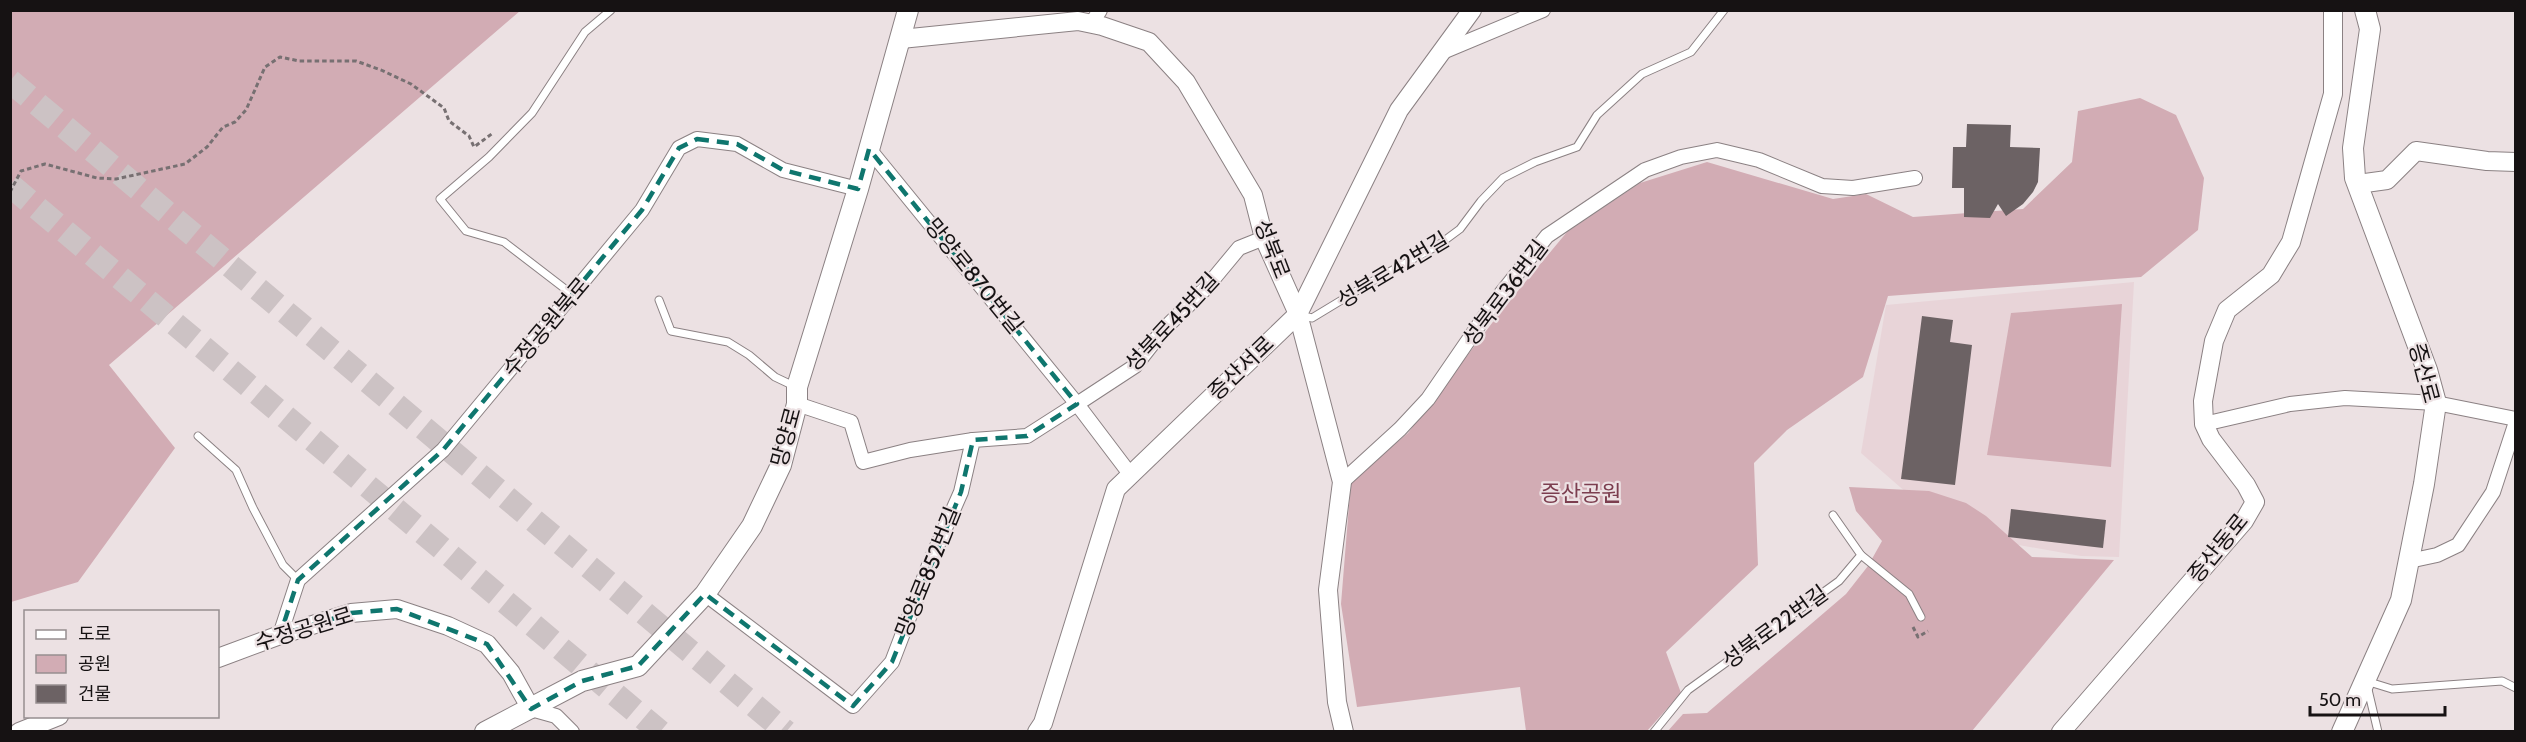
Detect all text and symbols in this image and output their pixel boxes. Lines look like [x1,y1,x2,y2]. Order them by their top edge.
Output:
street label: 망양로870번길 [919,213,1029,339]
street label: 성북로 [1249,216,1295,282]
street label: 성북로42번길 [1332,226,1454,314]
street label: 성북로36번길 [1456,235,1554,351]
street label: 성북로45번길 [1119,267,1225,377]
street label: 수정공원북로 [497,272,595,382]
street label: 증산서로 [1203,330,1279,406]
street label: 증산로 [2403,340,2445,406]
street label: 망양로 [765,404,807,470]
park label: 증산공원 [1541,480,1621,507]
street label: 망양로852번길 [890,503,966,641]
street label: 증산동로 [2182,508,2254,588]
street label: 성북로22번길 [1717,580,1833,674]
street label: 수정공원로 [252,601,356,657]
legend [24,610,219,718]
text: 도로 [78,623,111,645]
text: 공원 [78,653,111,675]
scale bar [2310,679,2445,717]
text: 건물 [78,683,111,705]
text: 50 m [2319,689,2361,711]

